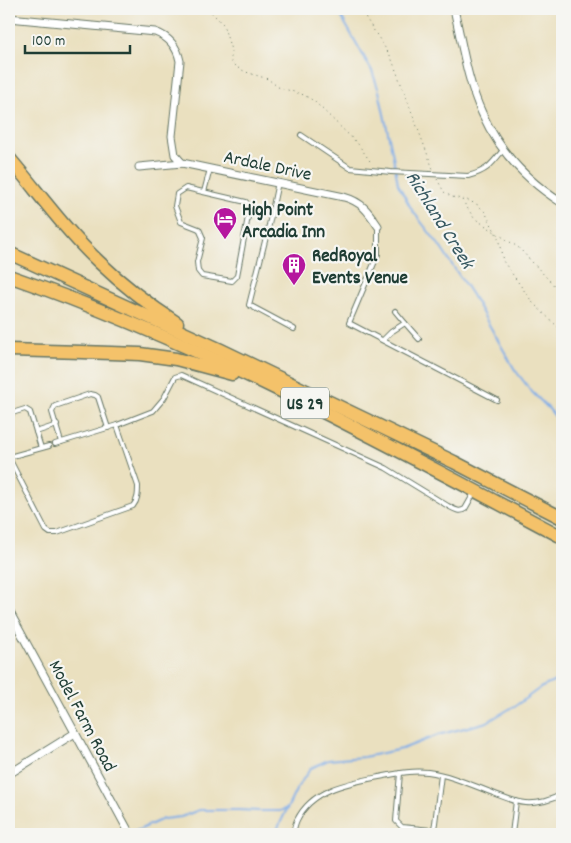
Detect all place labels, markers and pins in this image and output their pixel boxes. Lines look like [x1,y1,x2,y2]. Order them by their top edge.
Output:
place label: High Point Arcadia Inn [242,198,325,247]
hotel icon: High Point Arcadia Inn [212,206,238,240]
place label: RedRoyal Events Venue [312,244,408,293]
building icon: RedRoyal Events Venue [281,252,307,286]

